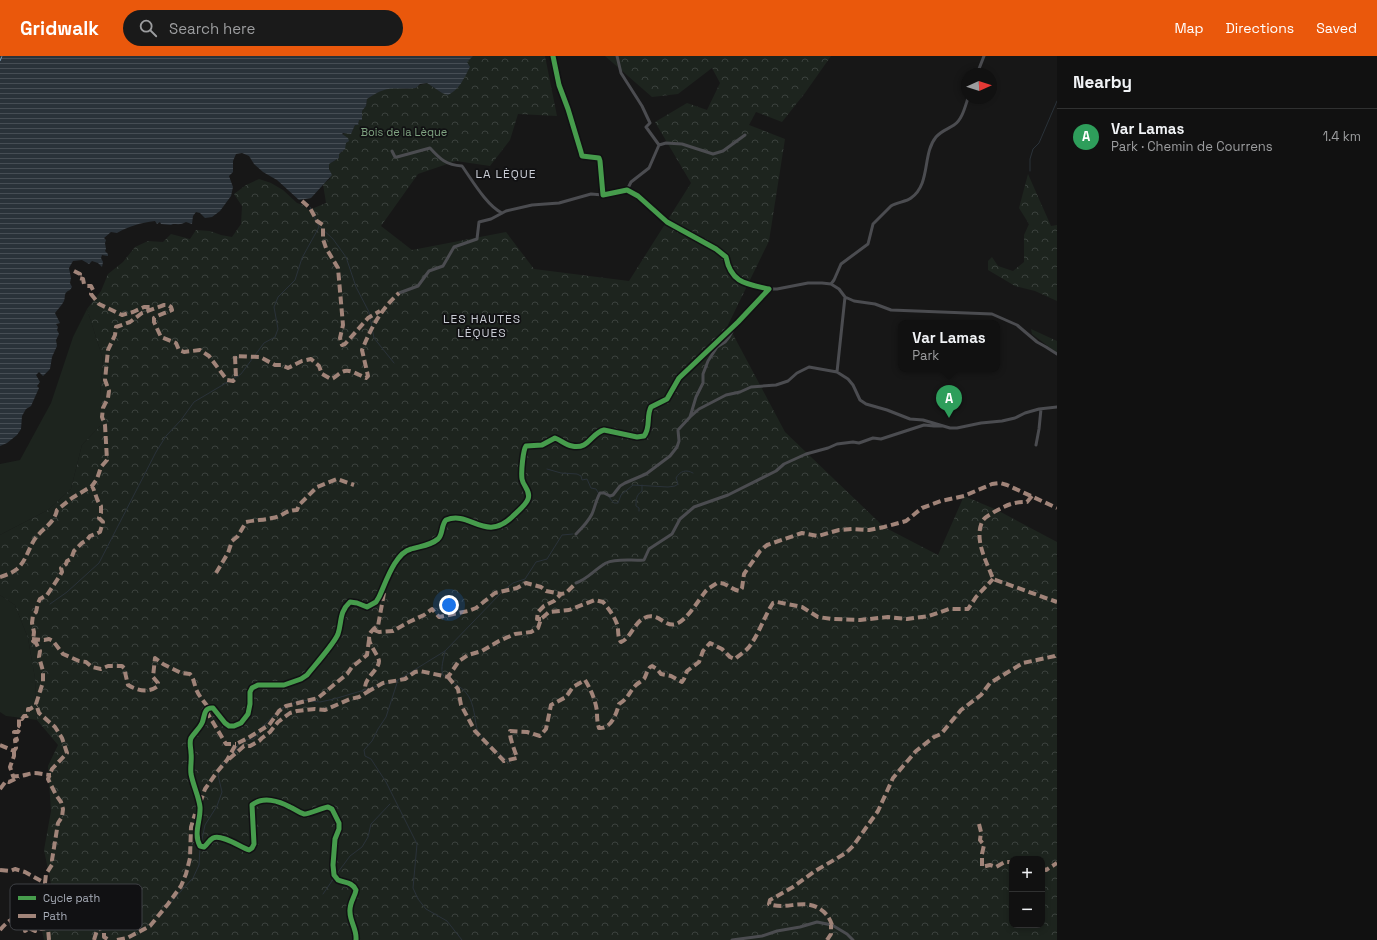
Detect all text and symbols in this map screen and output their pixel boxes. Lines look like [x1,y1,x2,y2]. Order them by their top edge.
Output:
search box [123,10,403,46]
text: Gridwalk [20,16,99,41]
icon: search [137,17,159,39]
text: Search here [169,19,255,38]
text: Map [1174,19,1204,37]
text: Directions [1226,19,1294,37]
text: Saved [1316,19,1357,37]
north arrow [961,68,997,104]
text: Nearby [1073,71,1132,93]
text: Var Lamas [1111,119,1184,138]
park label: Bois de la Lèque [361,125,447,139]
text: A [1082,128,1090,145]
text: 1.4 km [1323,128,1361,145]
text: Park · Chemin de Courrens [1111,138,1273,155]
district label: LA LÈQUE [475,166,537,182]
district label: LES HAUTES LÈQUES [443,311,521,341]
popup [898,320,1000,372]
text: Var Lamas [912,328,986,347]
text: Park [912,347,939,364]
pin: A [936,385,962,418]
your location [439,595,459,615]
map controls [1009,856,1045,928]
button: + [1009,856,1045,892]
legend [10,884,142,930]
text: Cycle path [43,891,100,905]
button: − [1009,892,1045,928]
text: Path [43,909,67,923]

